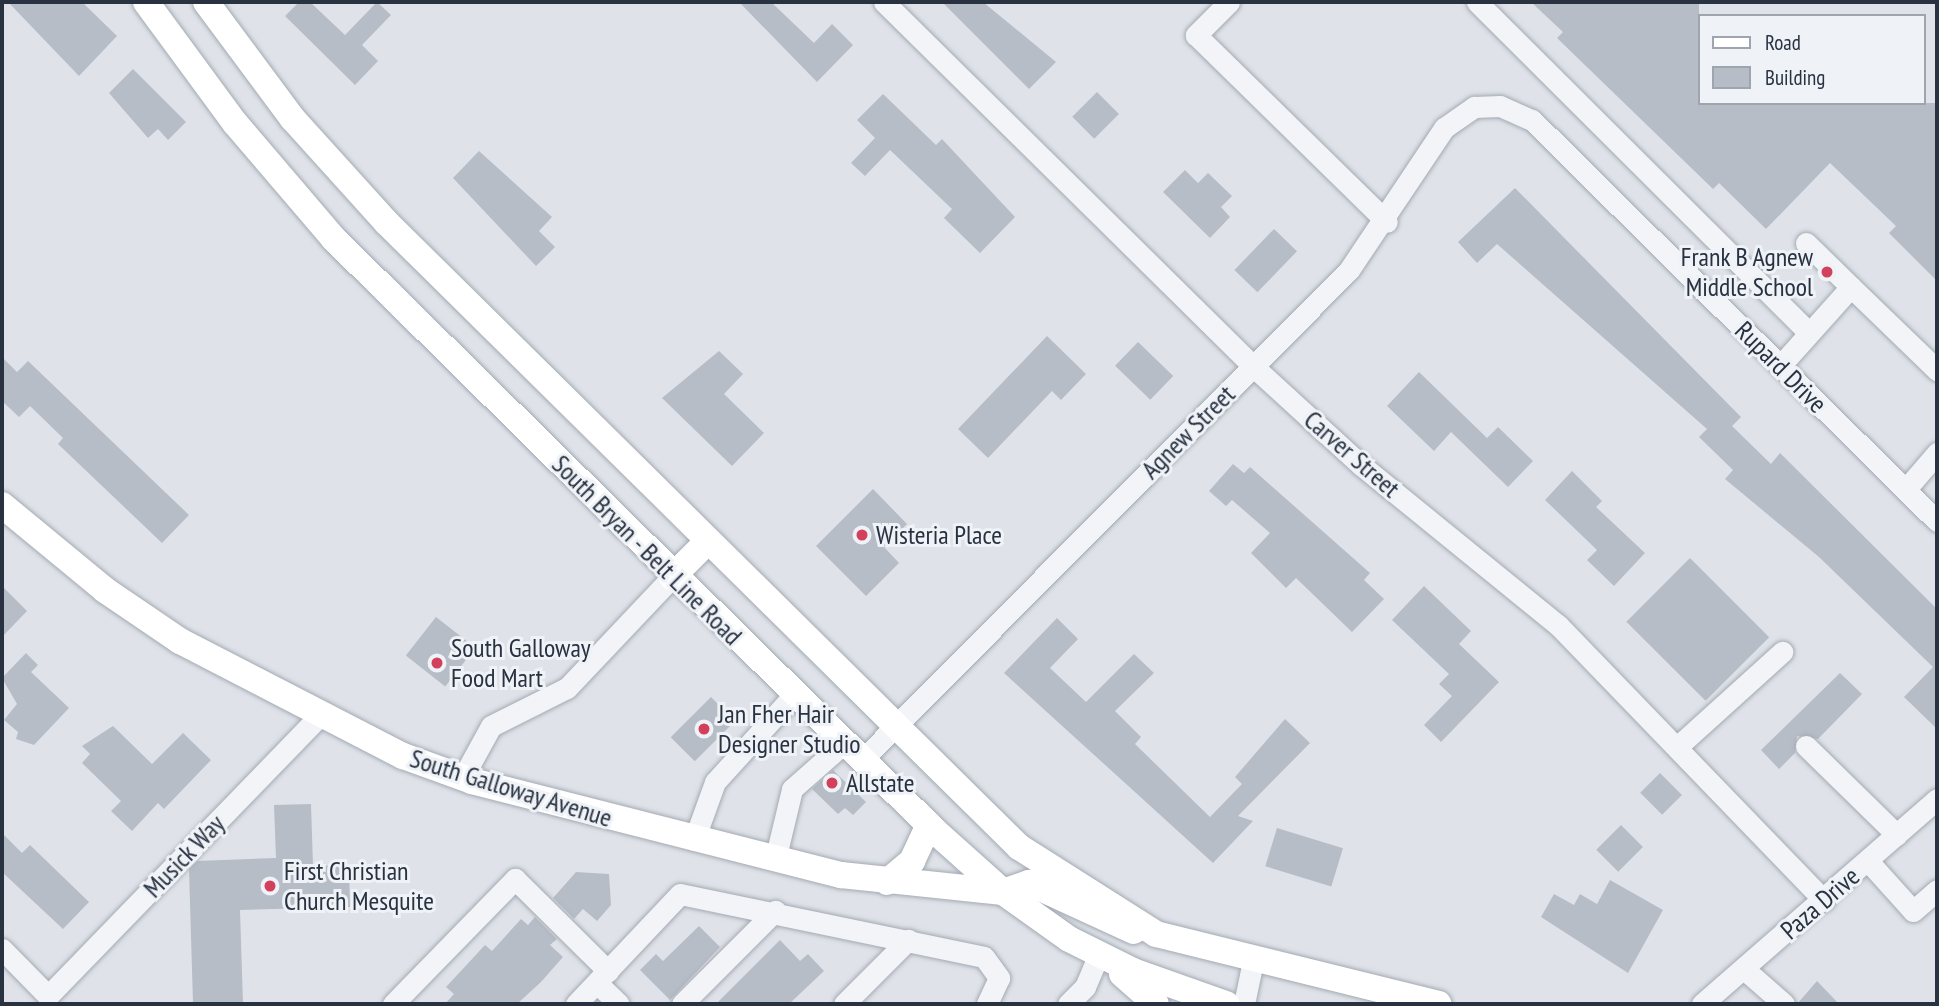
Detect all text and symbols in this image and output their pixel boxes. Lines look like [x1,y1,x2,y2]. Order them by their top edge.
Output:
legend [1698,14,1925,105]
text: Road [1765,29,1801,56]
text: Building [1765,64,1825,91]
place label: Frank B Agnew Middle School [1679,241,1813,302]
marker: Frank B Agnew Middle School [1819,264,1835,280]
street label: Rupard Drive [1729,315,1833,419]
street label: Agnew Street [1135,379,1241,485]
street label: Carver Street [1298,404,1406,504]
street label: South Bryan - Belt Line Road [545,448,749,652]
place label: Wisteria Place [876,519,1002,551]
marker: Wisteria Place [854,527,870,543]
place label: South Galloway Food Mart [451,632,591,694]
marker: South Galloway Food Mart [429,655,445,671]
place label: Jan Fher Hair Designer Studio [718,698,861,760]
marker: Jan Fher Hair Designer Studio [696,721,712,737]
street label: South Galloway Avenue [406,742,616,834]
place label: Allstate [846,767,914,799]
marker: Allstate [824,775,840,791]
street label: Musick Way [137,808,231,904]
place label: First Christian Church Mesquite [284,855,434,917]
street label: Paza Drive [1774,860,1866,946]
marker: First Christian Church Mesquite [262,878,278,894]

